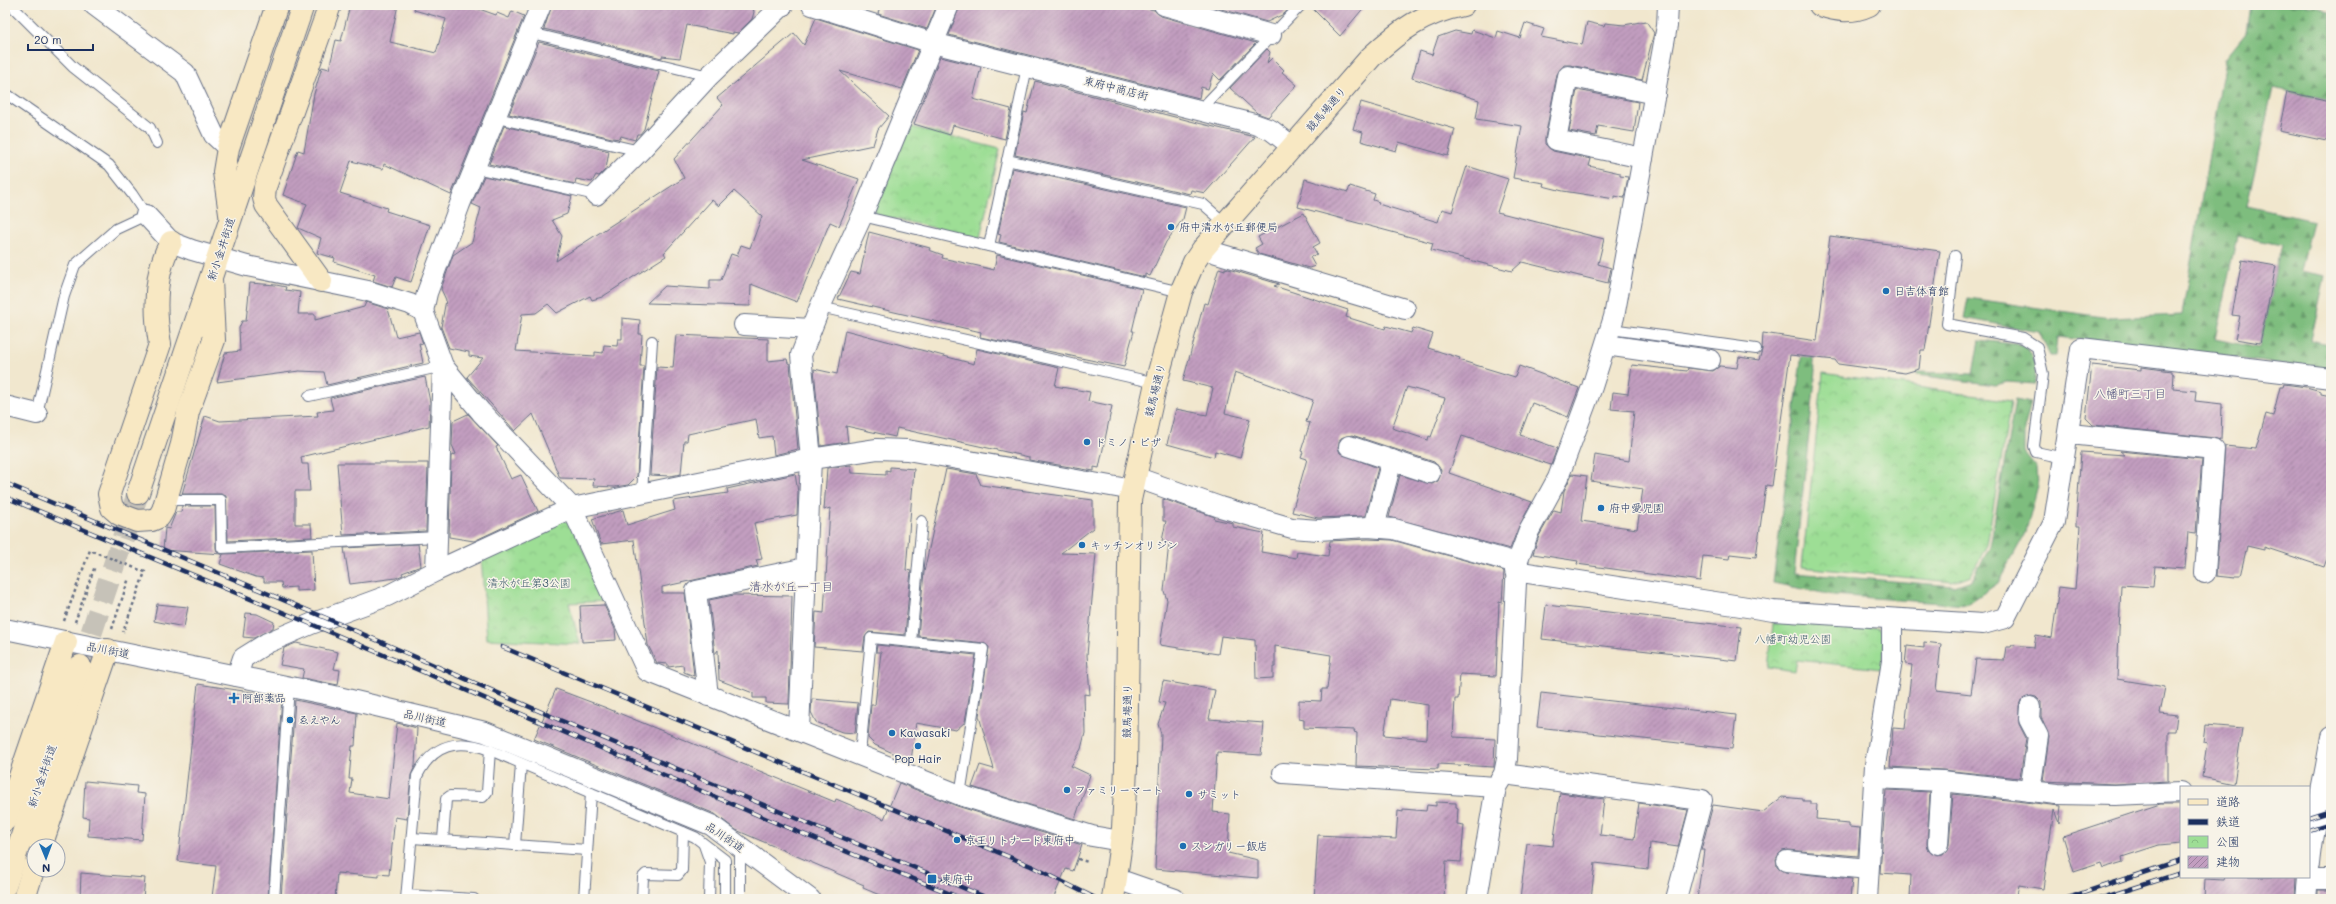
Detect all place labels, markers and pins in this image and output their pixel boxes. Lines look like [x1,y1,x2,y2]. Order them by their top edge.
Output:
place label: 府中清水が丘郵便局 [1179,219,1278,234]
marker: 府中清水が丘郵便局 [1166,222,1176,232]
place label: 日吉体育館 [1894,283,1949,298]
marker: 日吉体育館 [1881,286,1891,296]
place label: ドミノ・ピザ [1095,434,1161,449]
marker: ドミノ・ピザ [1082,437,1092,447]
place label: 府中愛児園 [1609,500,1664,515]
marker: 府中愛児園 [1596,503,1606,513]
place label: キッチンオリジン [1090,537,1178,552]
marker: キッチンオリジン [1077,540,1087,550]
place label: 阿部薬品 [242,690,286,705]
marker: 阿部薬品 [229,693,239,703]
place label: ゑえやん [298,712,341,727]
marker: ゑえやん [285,715,295,725]
place label: Kawasaki [900,725,950,740]
marker: Kawasaki [887,728,897,738]
marker: Pop Hair [913,741,923,751]
place label: Pop Hair [894,751,942,766]
place label: ファミリーマート [1075,782,1163,797]
marker: ファミリーマート [1062,785,1072,795]
place label: サミット [1197,786,1241,801]
marker: サミット [1184,789,1194,799]
place label: 京王リトナード東府中 [965,832,1075,847]
marker: 京王リトナード東府中 [952,835,962,845]
place label: スンガリー飯店 [1191,838,1268,853]
marker: スンガリー飯店 [1178,841,1188,851]
place label: 東府中 [941,871,974,886]
marker: 東府中 [926,873,938,885]

